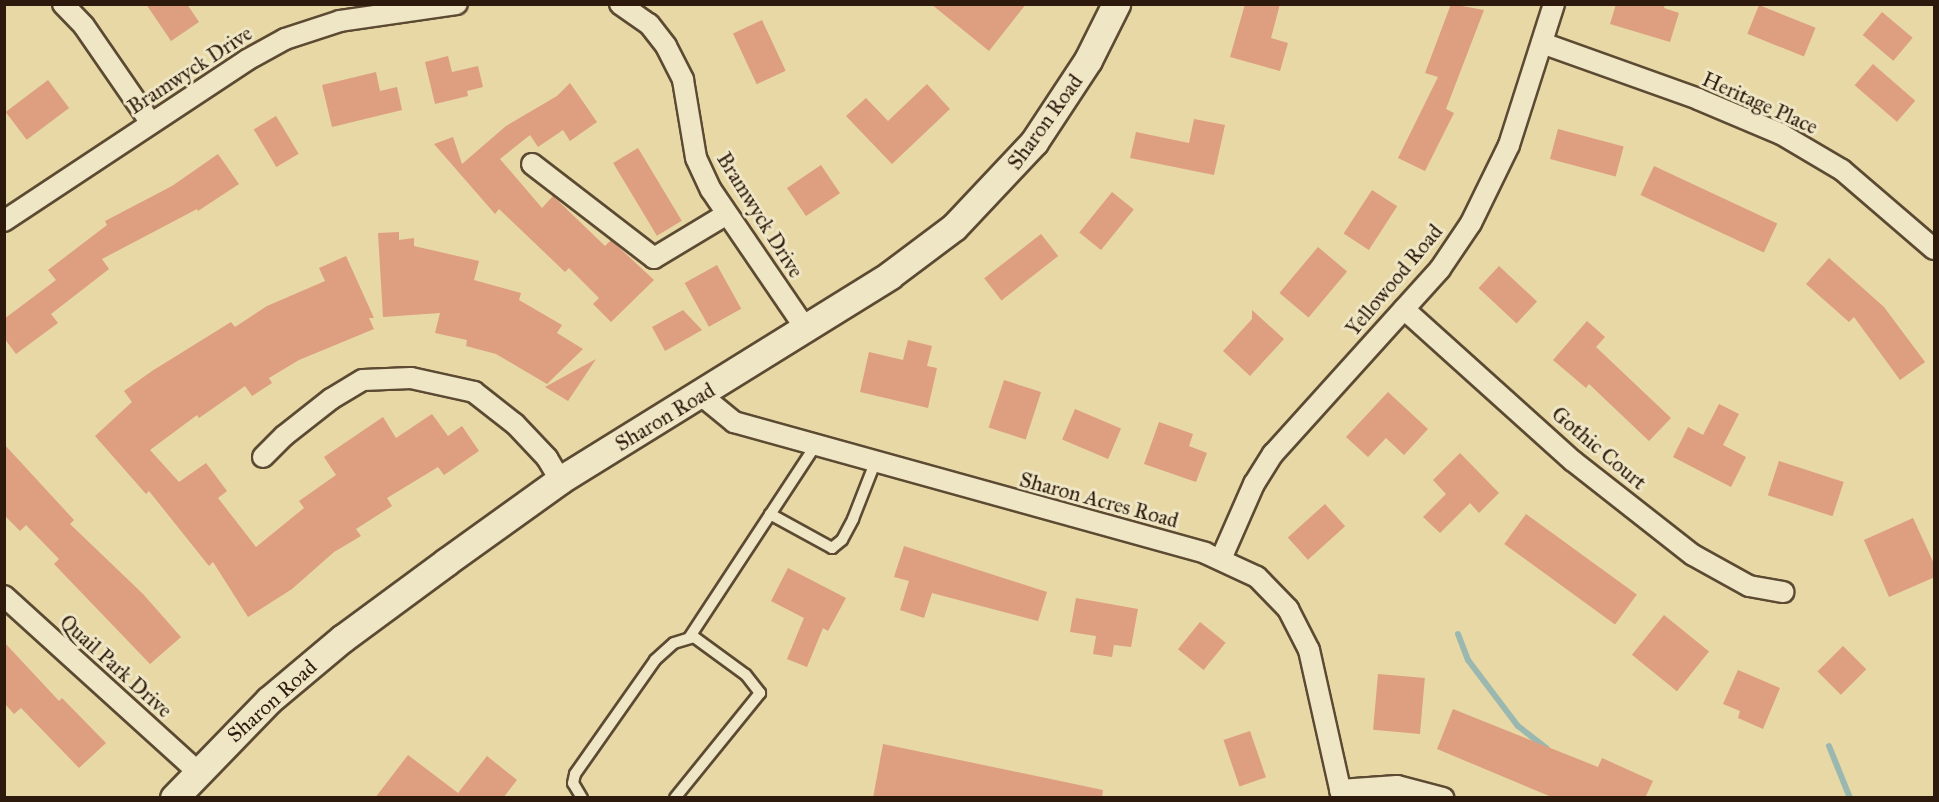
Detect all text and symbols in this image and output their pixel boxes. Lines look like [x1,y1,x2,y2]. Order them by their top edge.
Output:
street label: Bramwyck Drive [123,20,257,120]
street label: Heritage Place [1698,66,1822,140]
street label: Sharon Road [1002,69,1088,175]
street label: Bramwyck Drive [711,148,809,282]
street label: Yellowood Road [1340,219,1448,341]
street label: Sharon Road [611,377,719,457]
street label: Gothic Court [1547,401,1651,495]
street label: Sharon Acres Road [1017,467,1181,533]
street label: Quail Park Drive [55,609,177,723]
street label: Sharon Road [222,654,322,748]

